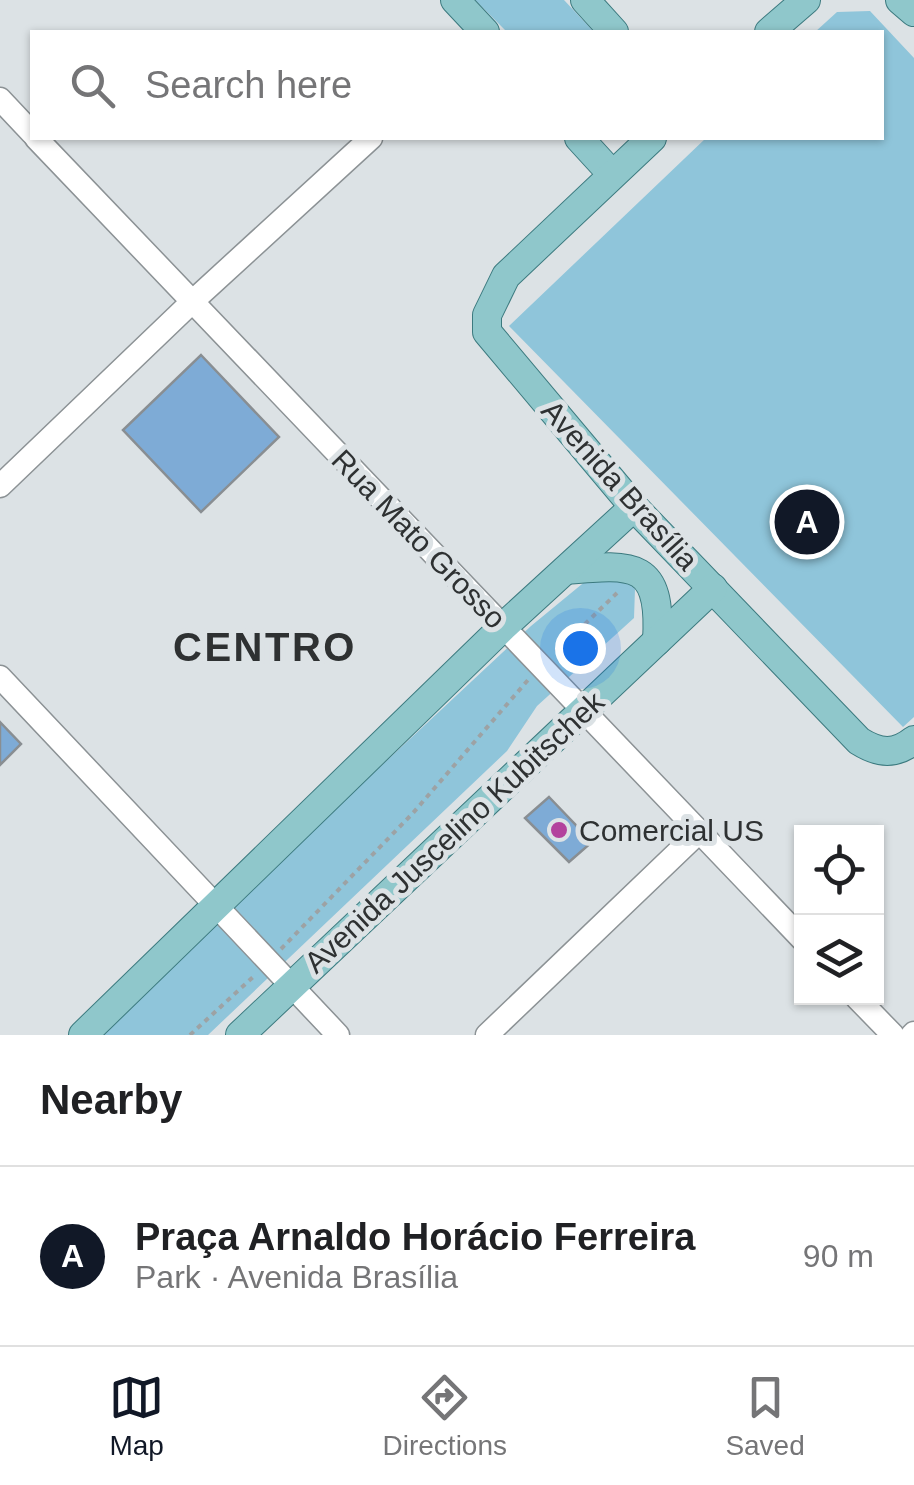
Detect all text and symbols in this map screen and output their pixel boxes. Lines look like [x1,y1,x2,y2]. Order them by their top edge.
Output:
search box [30,30,884,140]
icon: search [65,58,120,113]
text: Search here [145,64,352,106]
street label: Avenida Brasília [535,394,705,577]
street label: Rua Mato Grosso [325,443,513,635]
pin: A [774,484,840,560]
your location [555,623,606,674]
district label: CENTRO [173,625,357,669]
street label: Avenida Juscelino Kubitschek [298,684,611,979]
place label: Comercial US [579,814,764,847]
marker: Comercial US [548,819,570,841]
map controls [794,825,884,1005]
button: locate [794,825,884,915]
button: layers [794,915,884,1005]
text: Nearby [40,1076,182,1123]
text: Praça Arnaldo Horácio Ferreira [135,1216,695,1258]
text: A [61,1238,84,1274]
text: 90 m [803,1238,874,1274]
text: Park · Avenida Brasília [135,1259,458,1295]
tab: Map [109,1370,164,1462]
tab: Directions [383,1370,507,1462]
tab: Saved [725,1370,805,1462]

